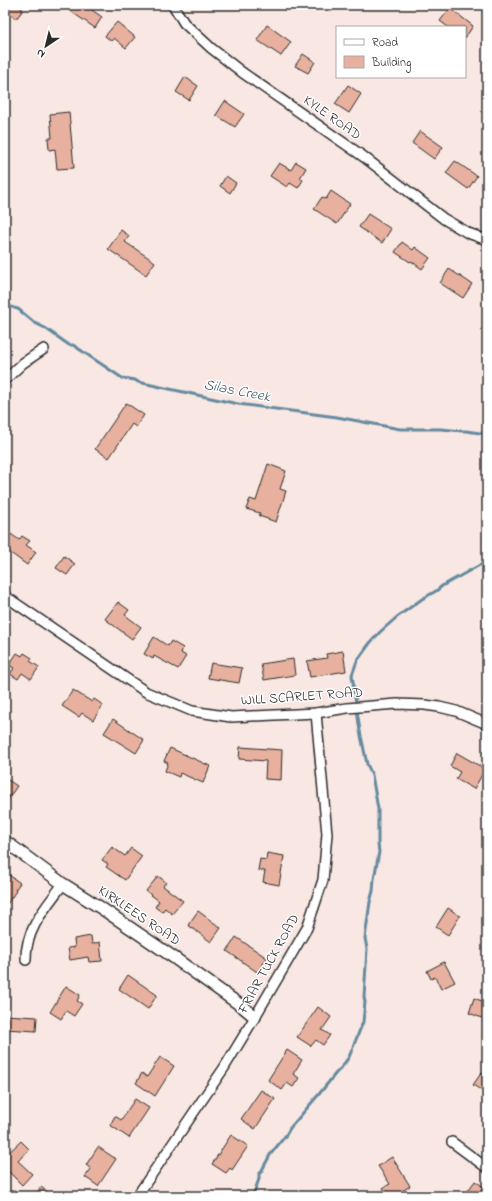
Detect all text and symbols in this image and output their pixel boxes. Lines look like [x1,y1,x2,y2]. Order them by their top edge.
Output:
north arrow [26,26,66,66]
legend [336,26,466,78]
text: Road [372,34,398,52]
text: N [33,45,48,62]
text: Building [371,54,411,73]
street label: KYLE ROAD [299,90,365,146]
water label: Silas Creek [202,374,273,408]
street label: WILL SCARLET ROAD [240,682,364,712]
street label: KIRKLEES ROAD [94,881,184,951]
street label: FRIAR TUCK ROAD [232,910,305,1018]

